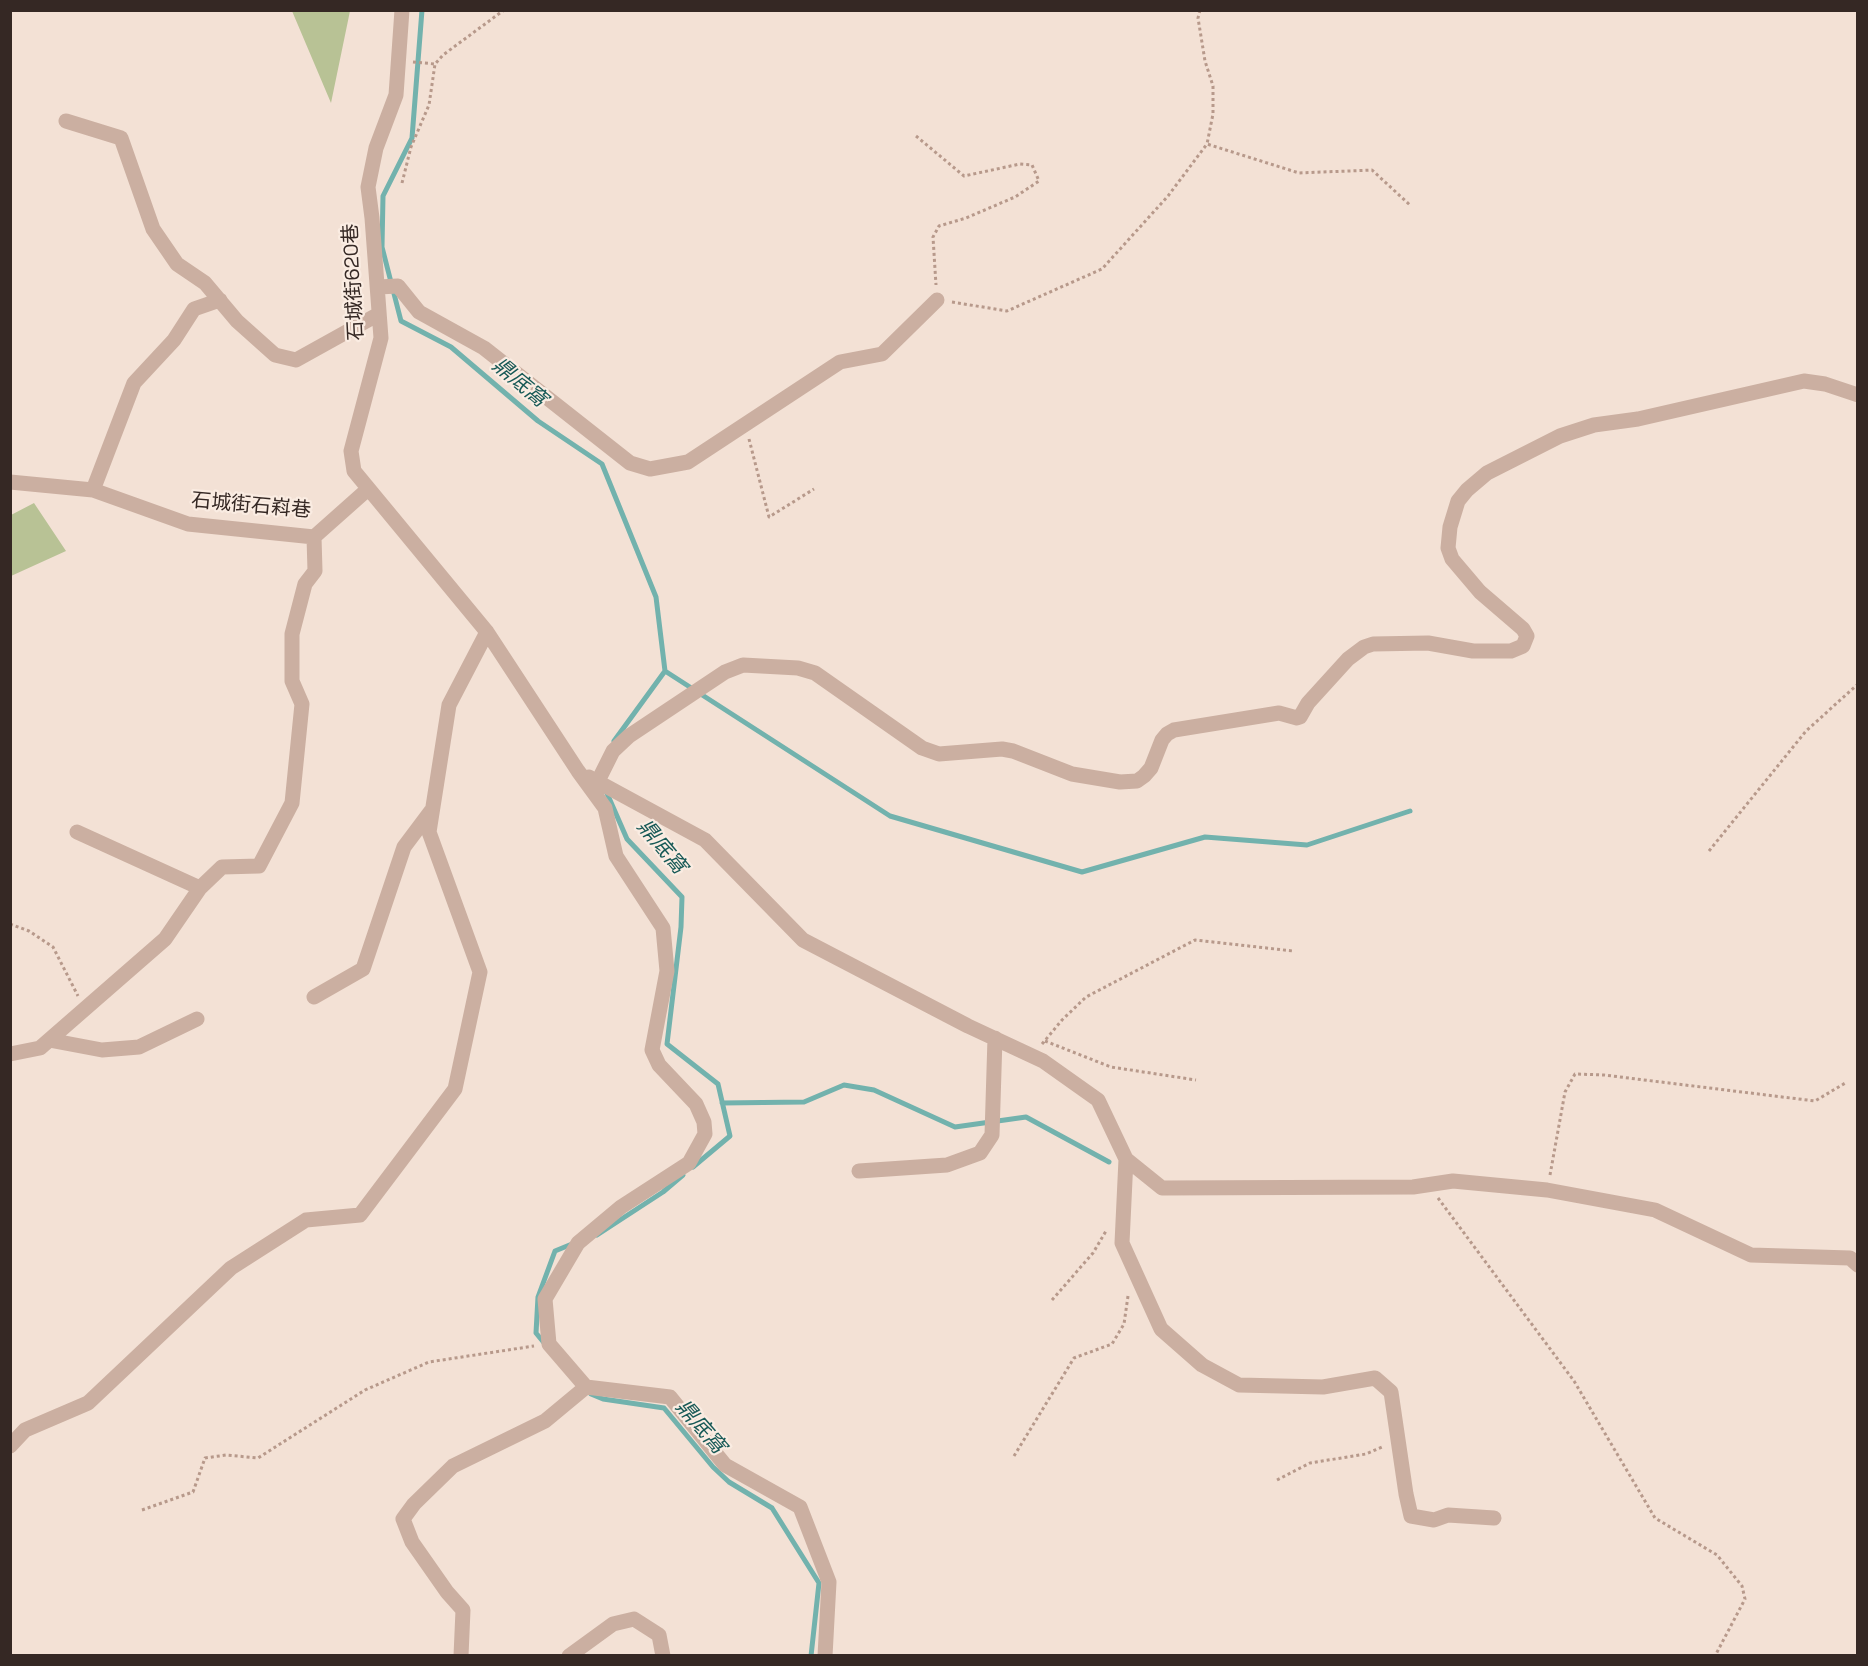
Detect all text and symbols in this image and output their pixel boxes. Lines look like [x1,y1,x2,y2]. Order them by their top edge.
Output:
street label: 石城街620巷 [339,223,369,341]
water label: 鼎底窩 [487,353,551,413]
street label: 石城街石嵙巷 [190,489,312,523]
water label: 鼎底窩 [631,815,691,879]
water label: 鼎底窩 [670,1395,730,1459]

